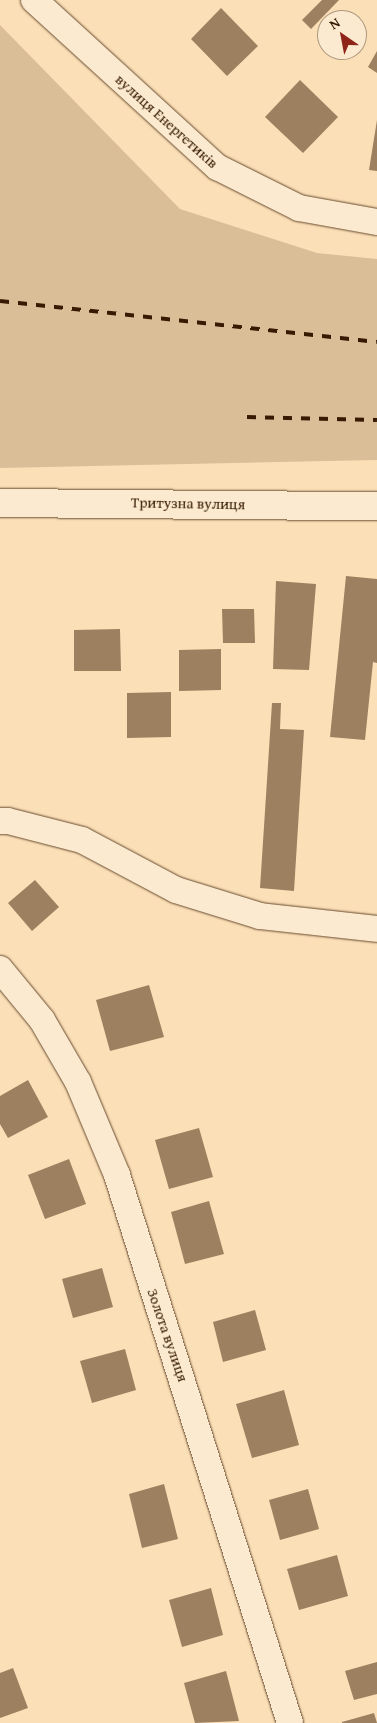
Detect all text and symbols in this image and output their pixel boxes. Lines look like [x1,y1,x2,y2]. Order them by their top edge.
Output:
north arrow [317,10,367,60]
text: N [325,12,344,34]
street label: вулиця Енергетиків [112,70,222,172]
street label: Тритузна вулиця [131,493,245,513]
street label: Золота вулиця [144,1286,192,1384]

